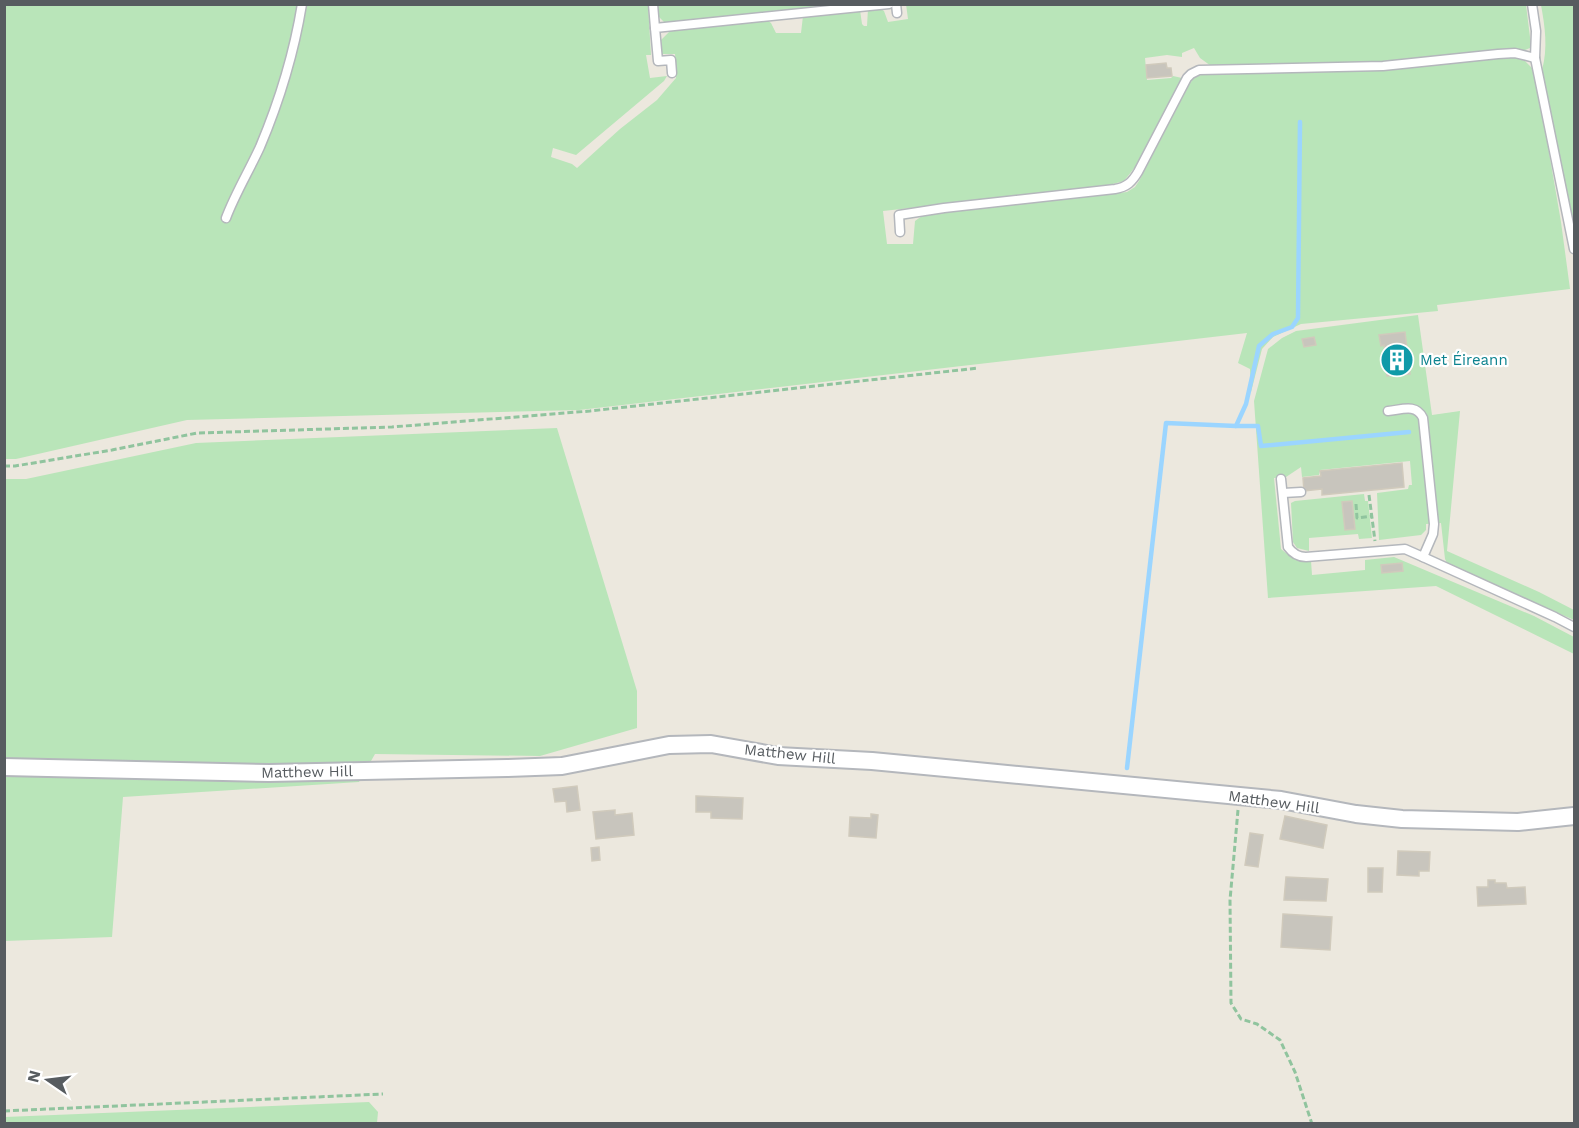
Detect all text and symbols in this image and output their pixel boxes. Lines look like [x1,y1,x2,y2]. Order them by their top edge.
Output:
building icon: Met Éireann [1379,342,1415,378]
place label: Met Éireann [1420,351,1508,369]
street label: Matthew Hill [743,740,837,768]
street label: Matthew Hill [261,762,353,782]
street label: Matthew Hill [1227,787,1321,817]
north arrow [18,1050,78,1110]
text: N [23,1068,45,1085]

